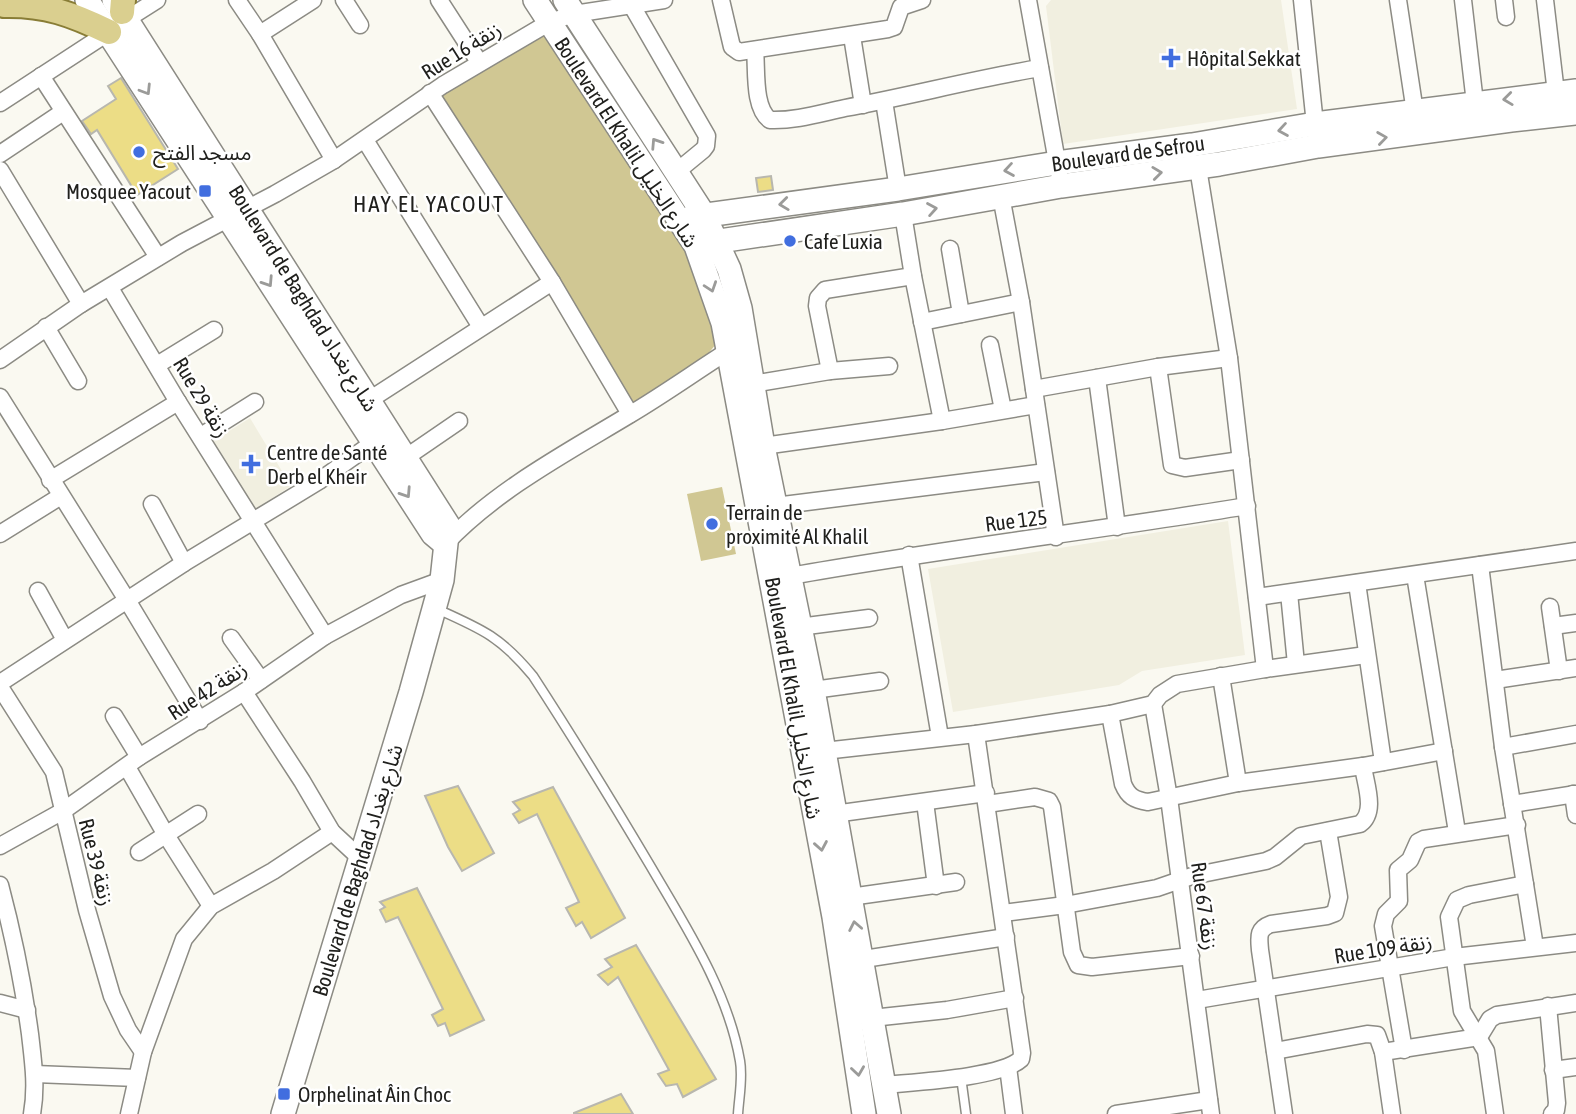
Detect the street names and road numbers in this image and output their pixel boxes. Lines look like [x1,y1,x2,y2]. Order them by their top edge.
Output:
street label: Rue 16 زنقة [417,16,506,85]
street label: Boulevard El Khalil شارع الخليل [547,33,704,254]
street label: Boulevard de Sefrou [1050,130,1206,176]
street label: Boulevard de Baghdad شارع بغداد [221,180,384,418]
street label: Rue 29 زنقة [168,353,235,442]
street label: Rue 125 [983,504,1049,536]
street label: Boulevard El Khalil شارع الخليل [757,575,827,822]
street label: Rue 42 زنقة [163,656,251,725]
street label: Boulevard de Baghdad شارع بغداد [307,741,411,1000]
street label: Rue 39 زنقة [74,816,119,908]
street label: Rue 67 زنقة [1186,860,1223,952]
street label: Rue 109 زنقة [1332,928,1434,969]

